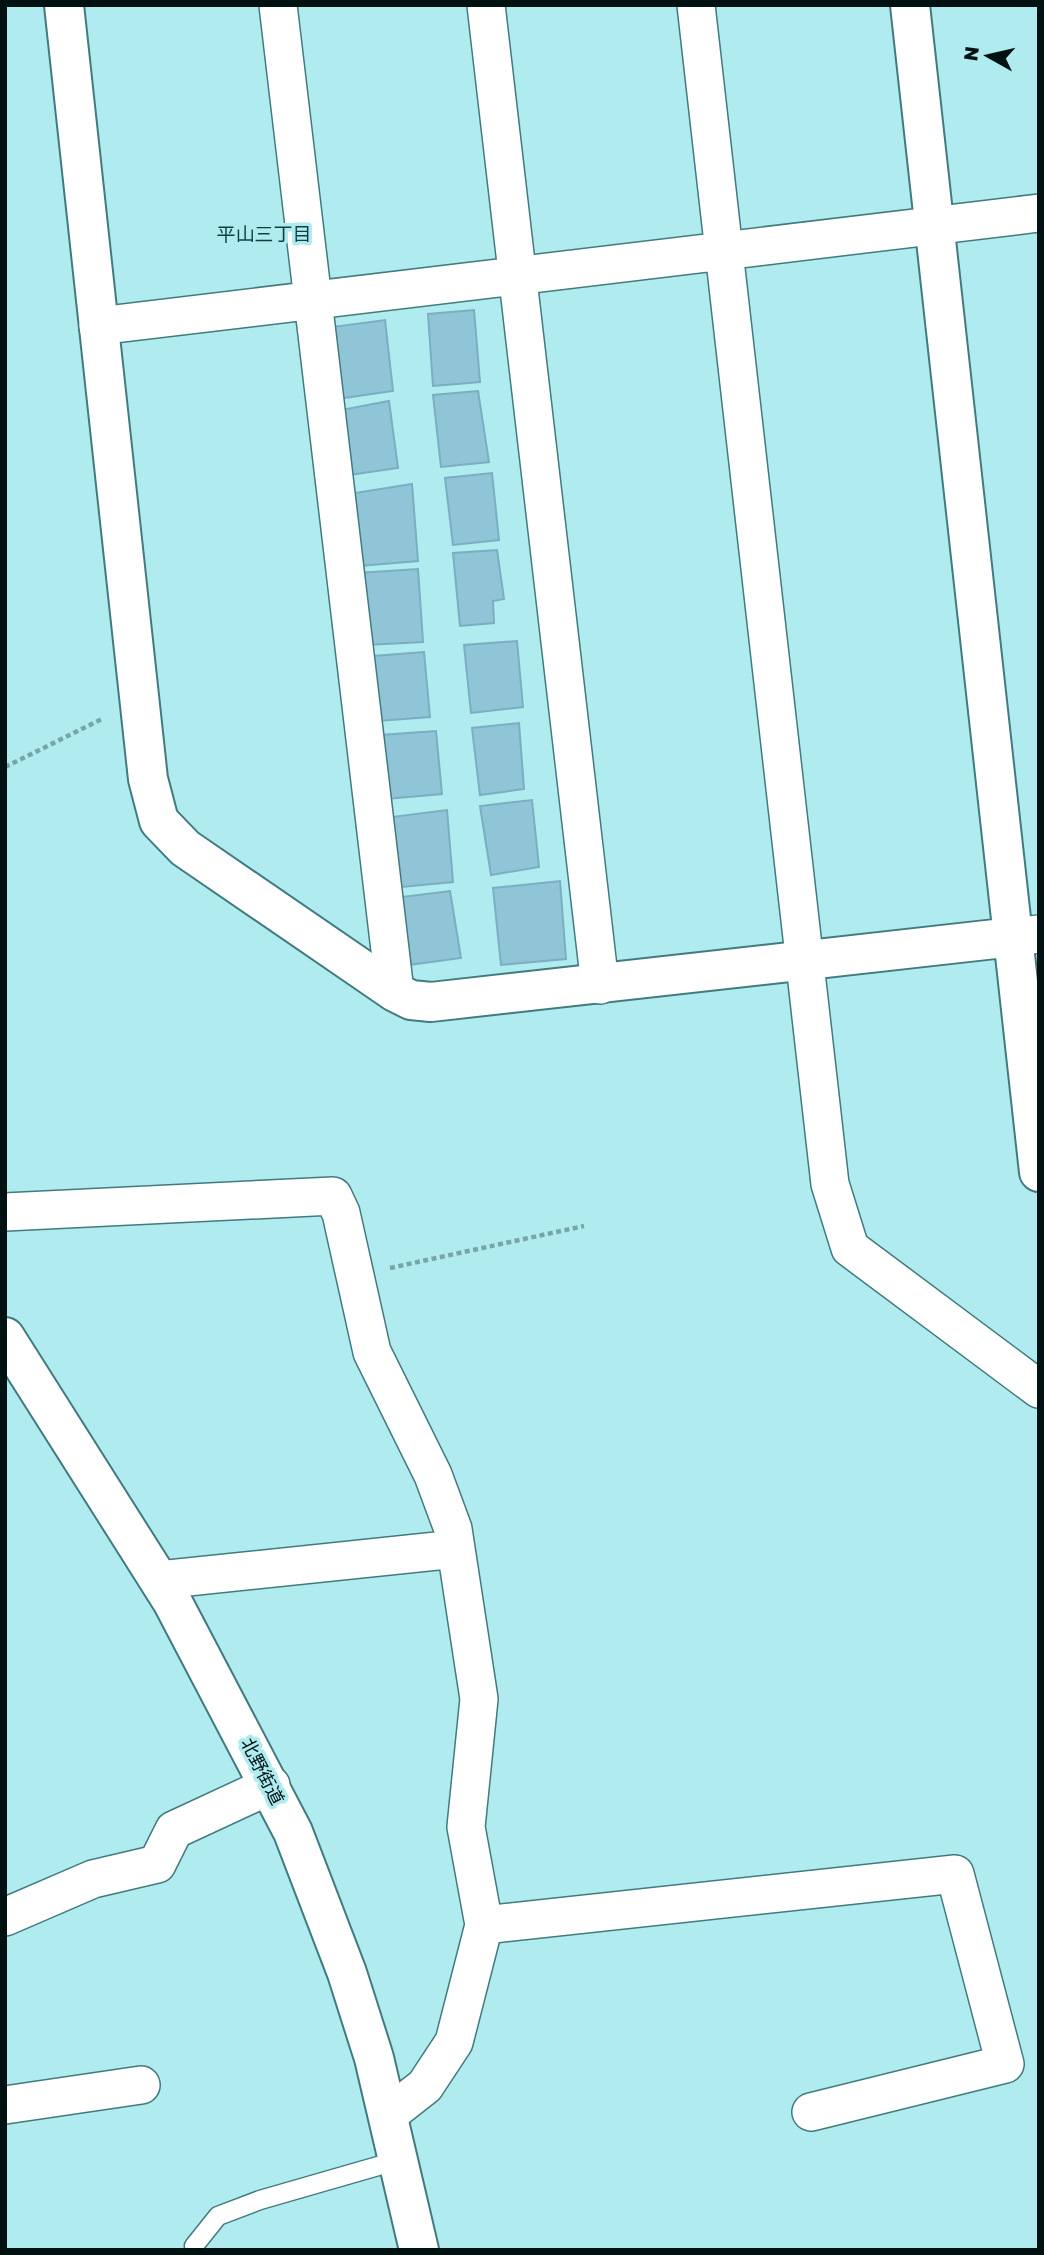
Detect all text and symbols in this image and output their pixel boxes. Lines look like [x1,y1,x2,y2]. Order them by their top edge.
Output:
north arrow [953,21,1023,91]
text: N [958,45,983,62]
district label: 平山三丁目 [216,222,312,245]
street label: 北野街道 [237,1734,289,1808]

